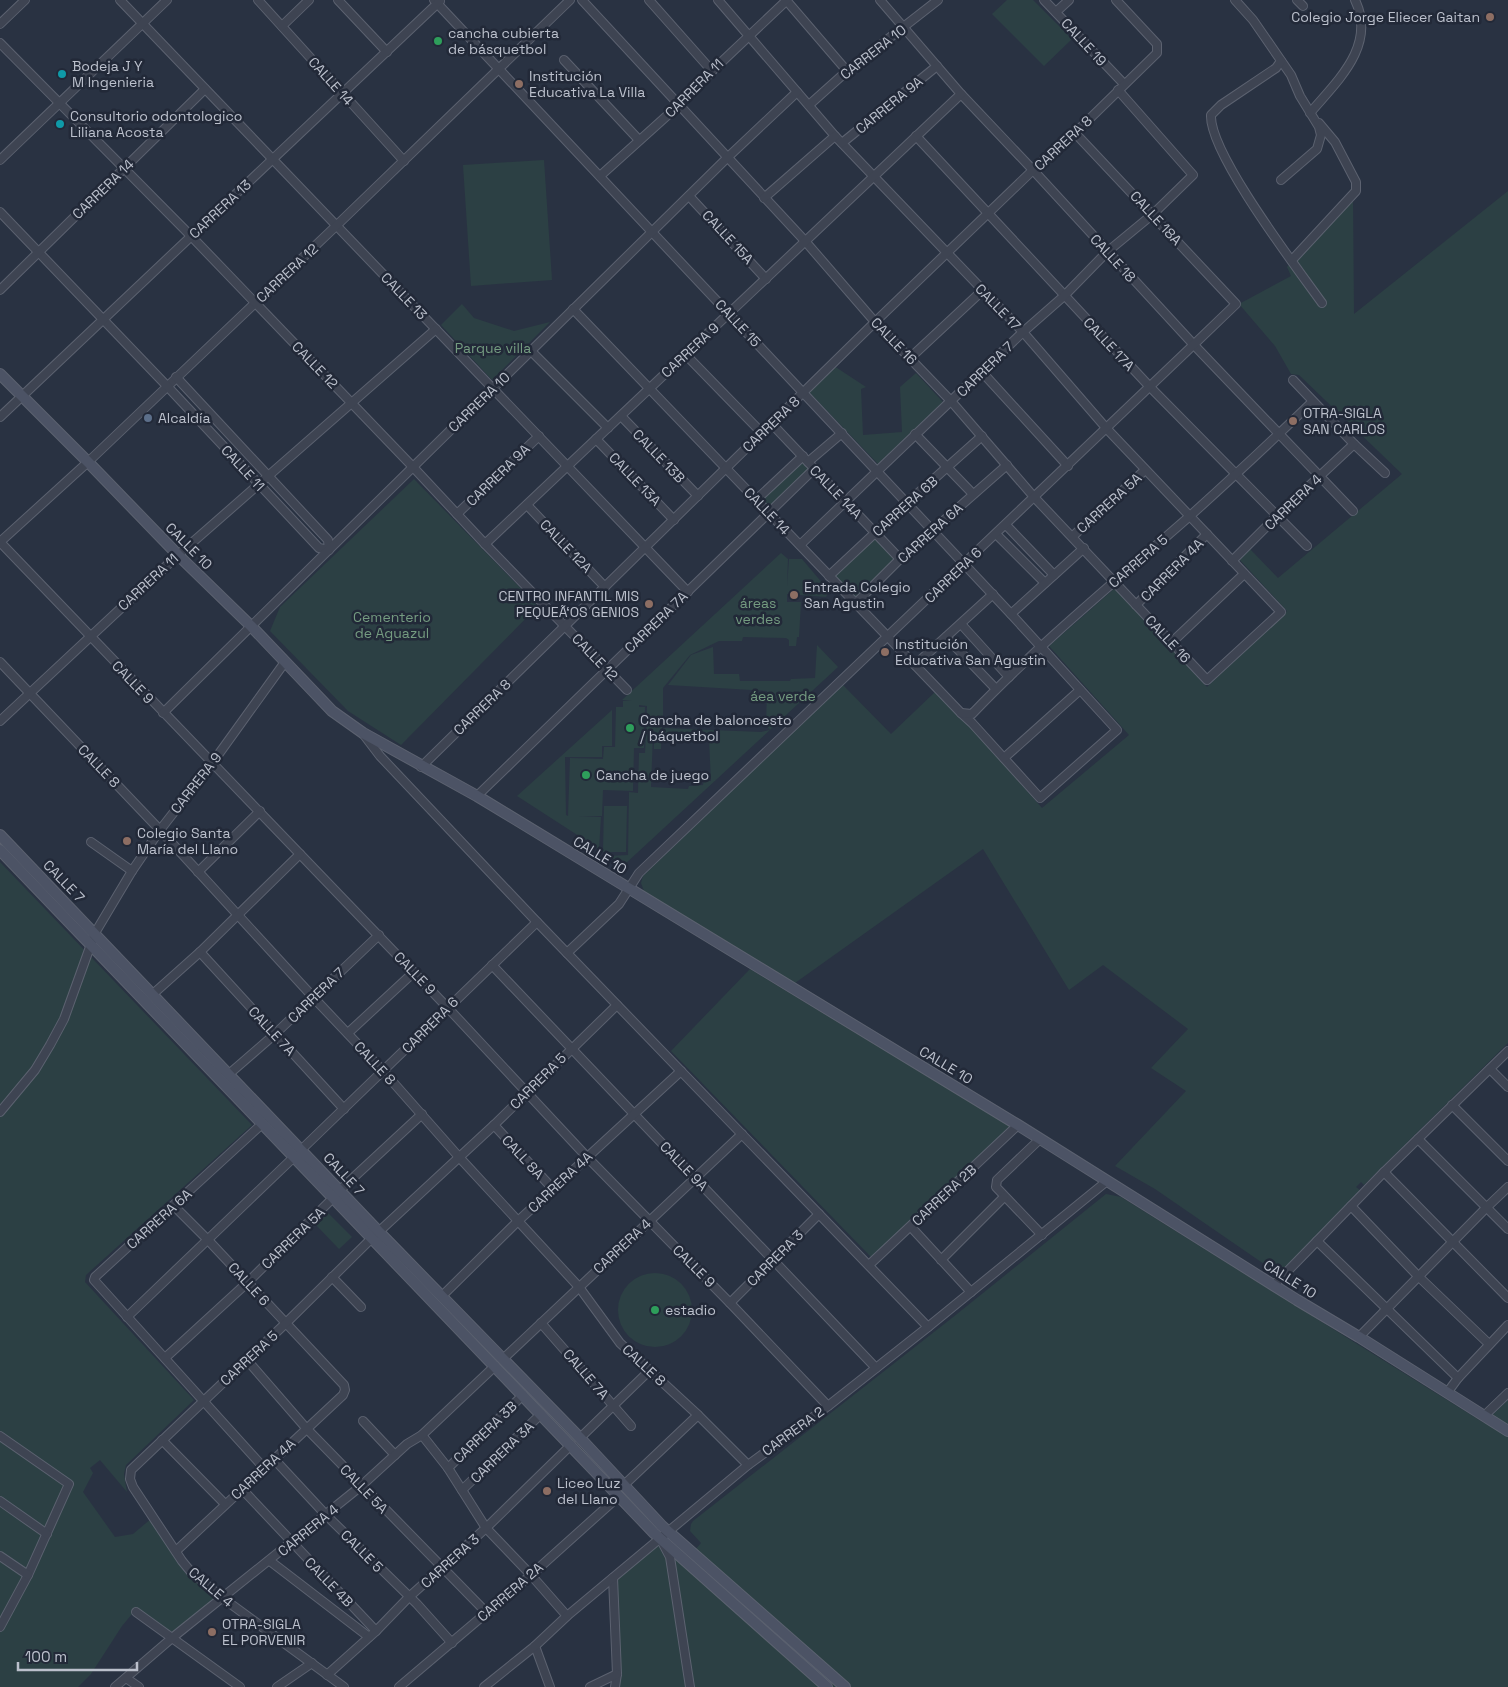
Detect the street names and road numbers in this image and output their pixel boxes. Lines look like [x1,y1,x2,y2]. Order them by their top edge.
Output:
street label: CALLE 19 [1057,14,1111,70]
street label: CARRERA 10 [836,21,910,83]
street label: CALLE 14 [305,53,358,109]
street label: CARRERA 11 [661,55,727,121]
street label: CARRERA 9A [852,72,927,138]
street label: CARRERA 8 [1030,111,1096,174]
street label: CARRERA 14 [68,155,138,223]
street label: CARRERA 13 [185,176,255,242]
street label: CALLE 18A [1126,187,1186,249]
street label: CALLE 15A [698,206,758,268]
street label: CALLE 18 [1086,230,1140,286]
street label: CARRERA 12 [252,240,322,306]
street label: CALLE 13 [377,269,431,323]
street label: CALLE 17 [971,280,1025,334]
street label: CALLE 15 [711,295,765,351]
street label: CALLE 17A [1080,313,1139,375]
street label: CALLE 16 [867,314,921,368]
street label: CARRERA 9 [657,319,723,381]
street label: CARRERA 7 [953,337,1017,401]
street label: CALLE 12 [288,338,342,392]
street label: CARRERA 10 [444,368,514,436]
street label: CARRERA 8 [738,392,804,456]
street label: CALLE 13B [629,425,689,487]
street label: CARRERA 9A [462,440,534,510]
street label: CALLE 11 [217,441,269,495]
street label: CALLE 13A [605,448,665,510]
street label: CALLE 14A [806,461,866,523]
street label: CARRERA 5A [1073,469,1145,537]
street label: CARRERA 4 [1260,470,1326,534]
street label: CARRERA 6B [868,472,942,540]
street label: CALLE 14 [740,483,794,539]
street label: CARRERA 6A [894,499,967,567]
street label: CALLE 12A [536,515,596,577]
street label: CALLE 10 [162,519,216,573]
street label: CARRERA 5 [1105,530,1171,592]
street label: CARRERA 4A [1137,535,1207,605]
street label: CARRERA 6 [921,543,985,607]
street label: CARRERA 11 [114,549,182,615]
street label: CARRERA 7A [621,587,692,657]
street label: CALLE 16 [1141,611,1195,667]
street label: CALLE 12 [568,630,622,684]
street label: CALLE 9 [108,657,158,707]
street label: CARRERA 8 [449,675,515,739]
street label: CALLE 8 [74,741,124,792]
street label: CARRERA 9 [166,749,226,817]
street label: CALLE 10 [570,832,630,878]
street label: CALLE 7 [39,856,89,906]
street label: CALLE 9 [390,948,440,998]
street label: CARRERA 7 [284,963,348,1027]
street label: CARRERA 6 [398,993,462,1057]
street label: CALLE 7A [245,1002,300,1060]
street label: CALLE 8 [350,1037,400,1089]
street label: CALLE 10 [916,1042,976,1088]
street label: CARRERA 5 [506,1049,570,1113]
street label: CALL 8A [498,1131,548,1183]
street label: CALLE 9A [656,1137,712,1195]
street label: CARRERA 4A [524,1147,596,1217]
street label: CALLE 7 [320,1149,369,1199]
street label: CARRERA 2B [908,1160,980,1230]
street label: CARRERA 6A [123,1185,196,1253]
street label: CARRERA 5A [257,1203,329,1273]
street label: CARRERA 4 [589,1214,655,1278]
street label: CARRERA 3 [743,1226,807,1290]
street label: CALLE 9 [669,1241,719,1291]
street label: CALLE 10 [1260,1256,1320,1302]
street label: CALLE 6 [224,1258,274,1310]
street label: CARRERA 5 [216,1327,282,1389]
street label: CALLE 8 [618,1340,670,1390]
street label: CALLE 7A [559,1345,613,1403]
street label: CARRERA 3B [449,1397,521,1467]
street label: CARRERA 2 [758,1402,828,1460]
street label: CARRERA 3A [466,1417,538,1487]
street label: CARRERA 4A [227,1434,299,1504]
street label: CALLE 5A [336,1461,392,1518]
street label: CARRERA 4 [274,1500,342,1560]
street label: CALLE 5 [337,1526,387,1576]
street label: CARRERA 3 [417,1530,483,1592]
street label: CALLE 4B [301,1553,357,1611]
street label: CARRERA 2A [473,1558,547,1626]
street label: CALLE 4 [185,1563,237,1611]

